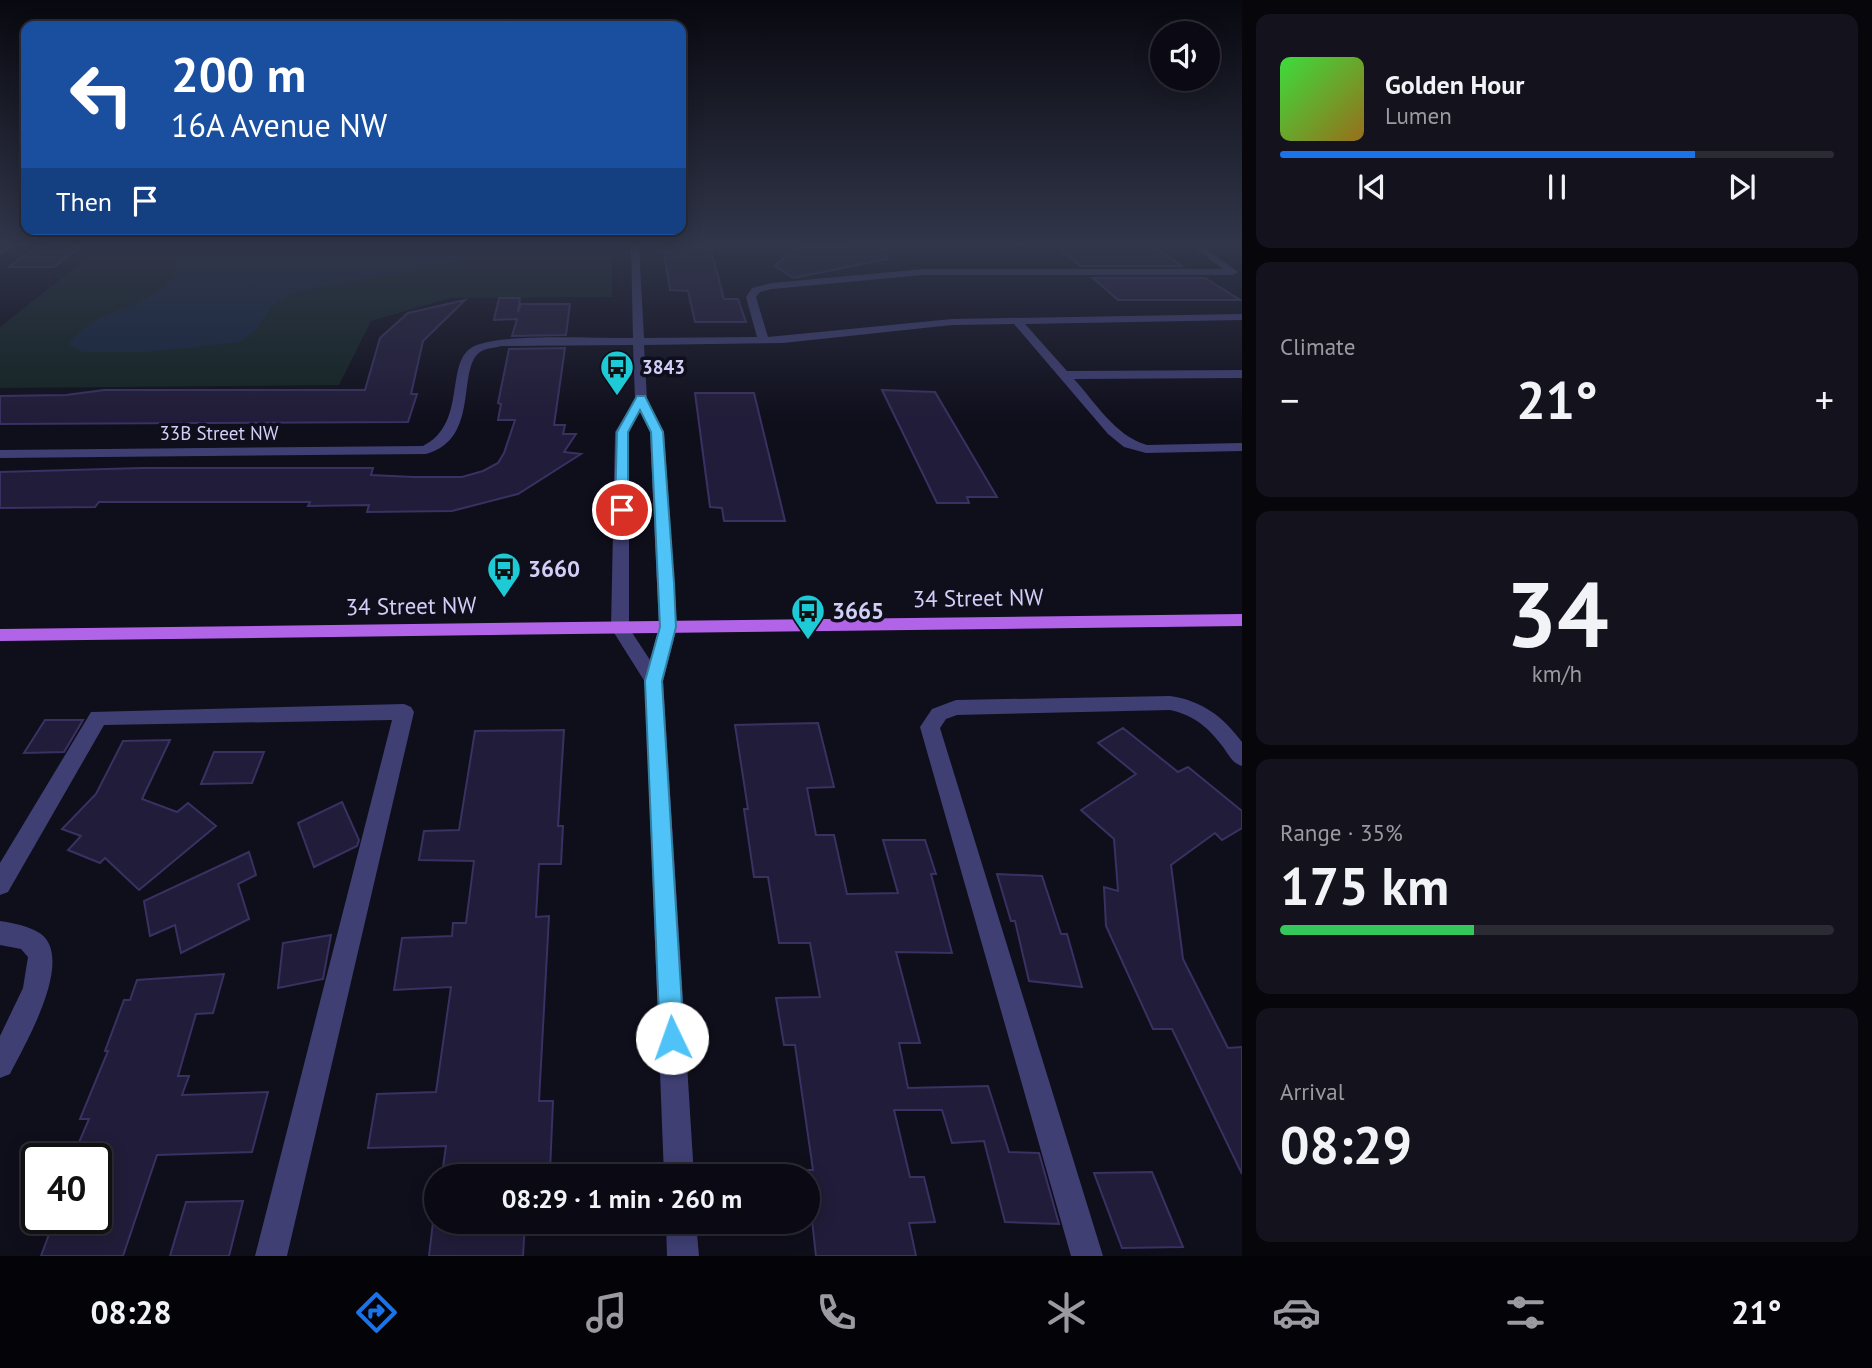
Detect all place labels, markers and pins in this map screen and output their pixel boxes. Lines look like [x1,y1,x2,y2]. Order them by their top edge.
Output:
bus stop icon: 3843 [598,348,636,397]
place label: 3843 [642,355,685,379]
pin [592,480,652,540]
bus stop icon: 3660 [485,550,523,599]
place label: 3660 [528,554,580,583]
bus stop icon: 3665 [789,592,827,641]
place label: 3665 [832,596,884,625]

